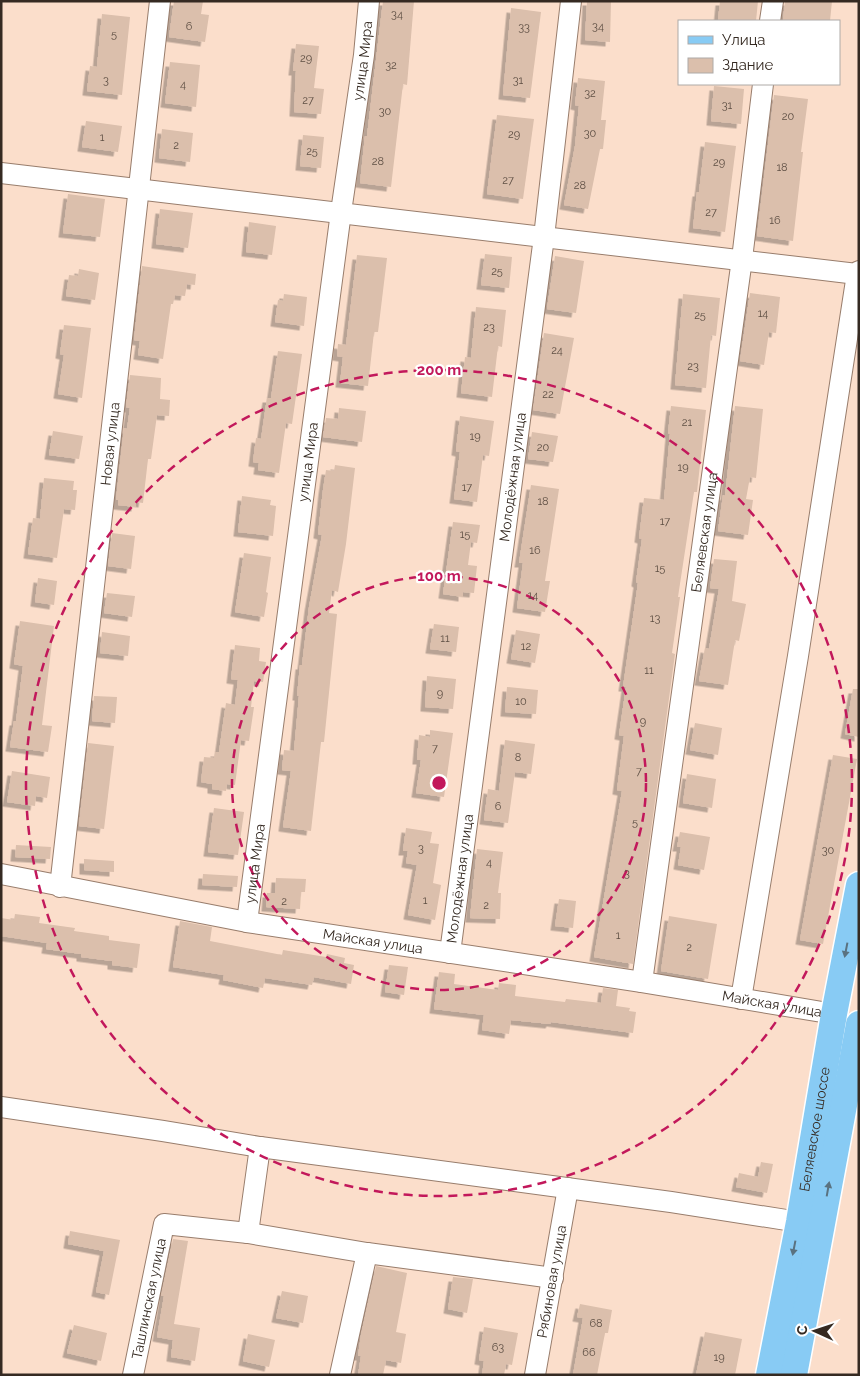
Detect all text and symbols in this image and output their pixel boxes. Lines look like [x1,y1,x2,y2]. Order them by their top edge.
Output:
house number: 34 [391,8,403,21]
house number: 6 [186,20,193,33]
street label: улица Мира [349,20,375,102]
house number: 34 [592,20,604,33]
legend [678,20,840,85]
house number: 33 [518,21,530,34]
house number: 5 [111,28,117,41]
text: Улица [722,31,766,49]
house number: 29 [300,52,312,65]
text: Здание [722,56,774,74]
house number: 32 [385,59,397,72]
house number: 3 [103,74,109,87]
house number: 31 [513,74,524,87]
house number: 4 [180,78,186,91]
house number: 32 [584,87,596,100]
house number: 27 [302,94,314,107]
house number: 31 [722,99,733,112]
house number: 30 [379,105,392,118]
house number: 20 [782,110,794,123]
house number: 30 [584,127,597,140]
house number: 29 [508,128,520,141]
house number: 1 [100,131,105,144]
house number: 2 [173,139,179,152]
house number: 25 [306,145,318,158]
house number: 28 [372,155,384,168]
house number: 29 [713,156,725,169]
house number: 18 [776,161,788,174]
house number: 27 [502,174,514,187]
house number: 28 [574,179,586,192]
house number: 27 [705,206,717,219]
house number: 16 [769,214,781,227]
house number: 25 [491,265,503,278]
house number: 14 [758,307,768,320]
house number: 25 [694,309,706,322]
house number: 23 [483,321,495,334]
house number: 24 [551,344,563,357]
house number: 23 [687,360,699,373]
text: 200 m [417,361,461,379]
house number: 22 [542,388,554,401]
street label: Новая улица [97,401,123,486]
street label: Молодёжная улица [496,412,529,543]
house number: 21 [682,416,693,429]
street label: улица Мира [295,421,321,503]
house number: 19 [469,430,481,443]
house number: 20 [537,441,549,454]
house number: 19 [677,461,689,474]
street label: Беляевская улица [688,471,720,593]
house number: 17 [462,481,472,494]
house number: 18 [537,495,549,508]
house number: 17 [660,515,670,528]
house number: 15 [460,528,470,541]
house number: 16 [529,544,541,557]
house number: 15 [655,562,665,575]
text: 100 m [417,567,461,585]
house number: 14 [528,589,538,602]
house number: 13 [650,612,660,625]
house number: 11 [440,632,450,645]
house number: 12 [521,640,531,653]
house number: 11 [644,664,654,677]
house number: 9 [437,687,443,700]
house number: 10 [515,695,527,708]
house number: 9 [640,715,646,728]
house number: 7 [432,742,438,755]
house number: 8 [515,751,521,764]
house number: 7 [636,765,642,778]
centre of rings [430,774,448,792]
house number: 6 [495,800,502,813]
street label: Молодёжная улица [443,813,476,944]
house number: 5 [632,816,638,829]
street label: улица Мира [242,823,268,904]
house number: 3 [418,842,424,855]
house number: 30 [822,844,835,857]
house number: 4 [486,856,492,869]
house number: 3 [624,867,630,880]
house number: 1 [423,894,428,907]
house number: 2 [281,895,287,908]
house number: 2 [483,899,489,912]
street label: Майская улица [322,926,424,957]
house number: 1 [616,929,621,942]
house number: 2 [686,941,692,954]
one-way arrow [842,942,850,958]
street label: Майская улица [721,987,823,1020]
street label: Беляевское шоссе [796,1066,833,1193]
one-way arrow [825,1181,833,1197]
street label: Рябиновая улица [534,1224,569,1339]
street label: Ташлинская улица [128,1237,169,1360]
one-way arrow [789,1240,797,1256]
north arrow [790,1306,840,1356]
house number: 68 [589,1317,603,1330]
text: С [794,1325,810,1336]
house number: 63 [492,1341,504,1354]
house number: 66 [582,1346,596,1359]
house number: 19 [713,1351,725,1364]

